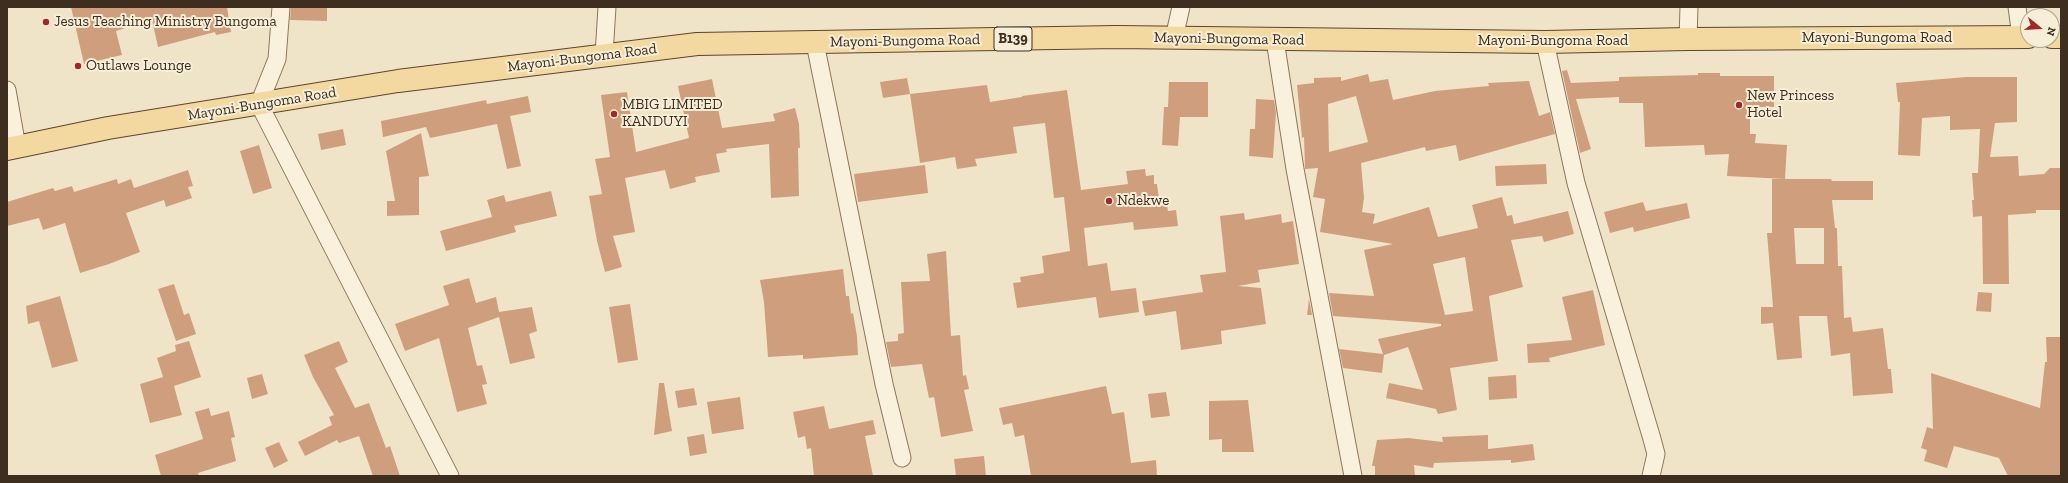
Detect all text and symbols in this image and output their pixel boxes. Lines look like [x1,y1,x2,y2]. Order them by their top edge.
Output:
north arrow [2020,8,2060,48]
place label: Jesus Teaching Ministry Bungoma [54,13,277,31]
marker: Jesus Teaching Ministry Bungoma [41,17,51,27]
text: N [2043,26,2058,38]
road number: B139 [994,27,1032,51]
street label: Mayoni-Bungoma Road [1154,29,1304,49]
street label: Mayoni-Bungoma Road [1802,29,1952,47]
street label: Mayoni-Bungoma Road [830,31,980,51]
street label: Mayoni-Bungoma Road [1478,32,1628,50]
street label: Mayoni-Bungoma Road [506,40,658,76]
place label: Outlaws Lounge [86,57,191,75]
marker: Outlaws Lounge [73,61,83,71]
street label: Mayoni-Bungoma Road [186,83,338,125]
place label: New Princess Hotel [1747,87,1834,122]
place label: MBIG LIMITED KANDUYI [622,96,722,131]
marker: New Princess Hotel [1734,100,1744,110]
marker: MBIG LIMITED KANDUYI [609,109,619,119]
place label: Ndekwe [1117,192,1169,210]
marker: Ndekwe [1104,196,1114,206]

